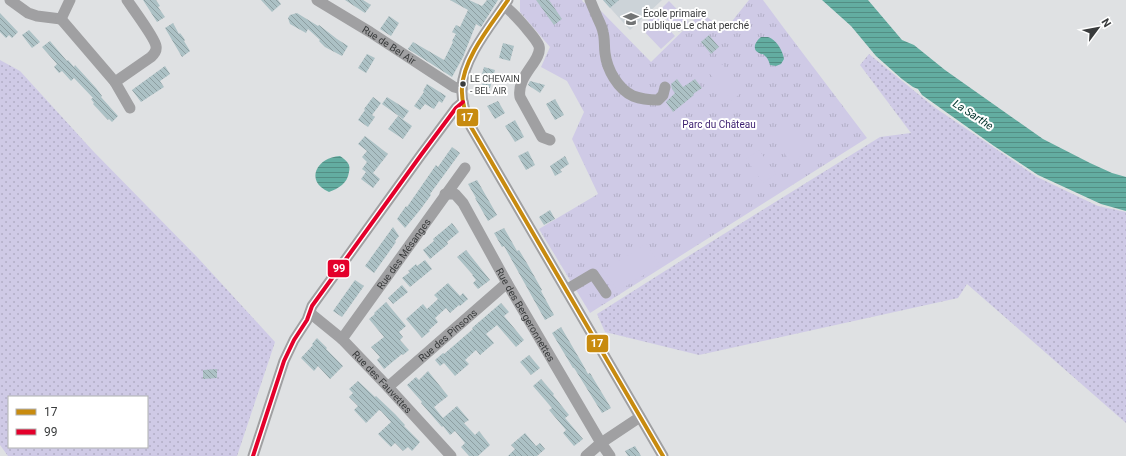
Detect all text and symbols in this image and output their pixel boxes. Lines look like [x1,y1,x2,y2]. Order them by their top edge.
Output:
place label: École primaire publique Le chat perché [643,7,749,31]
north arrow [1078,8,1118,48]
school or university icon: École primaire publique Le chat perché [622,10,640,28]
text: N [1098,16,1114,30]
street label: Rue de Bel Air [360,23,419,66]
place label: LE CHEVAIN - BEL AIR [470,74,520,96]
marker: LE CHEVAIN - BEL AIR [458,79,468,89]
water label: La Sarthe [950,97,996,133]
line badge: 17 [456,108,479,127]
text: 17 [461,111,473,124]
park label: Parc du Château [682,119,756,130]
street label: Rue des Mésanges [374,216,432,291]
line badge: 99 [327,259,350,278]
text: 99 [333,262,345,275]
street label: Rue des Bergeronnettes [494,266,557,363]
street label: Rue des Pinsons [416,307,479,363]
line badge: 17 [586,334,609,353]
text: 17 [591,337,603,350]
street label: Rue des Fauvettes [350,348,414,415]
legend [8,396,148,448]
text: 17 [44,405,58,419]
text: 99 [44,425,58,439]

